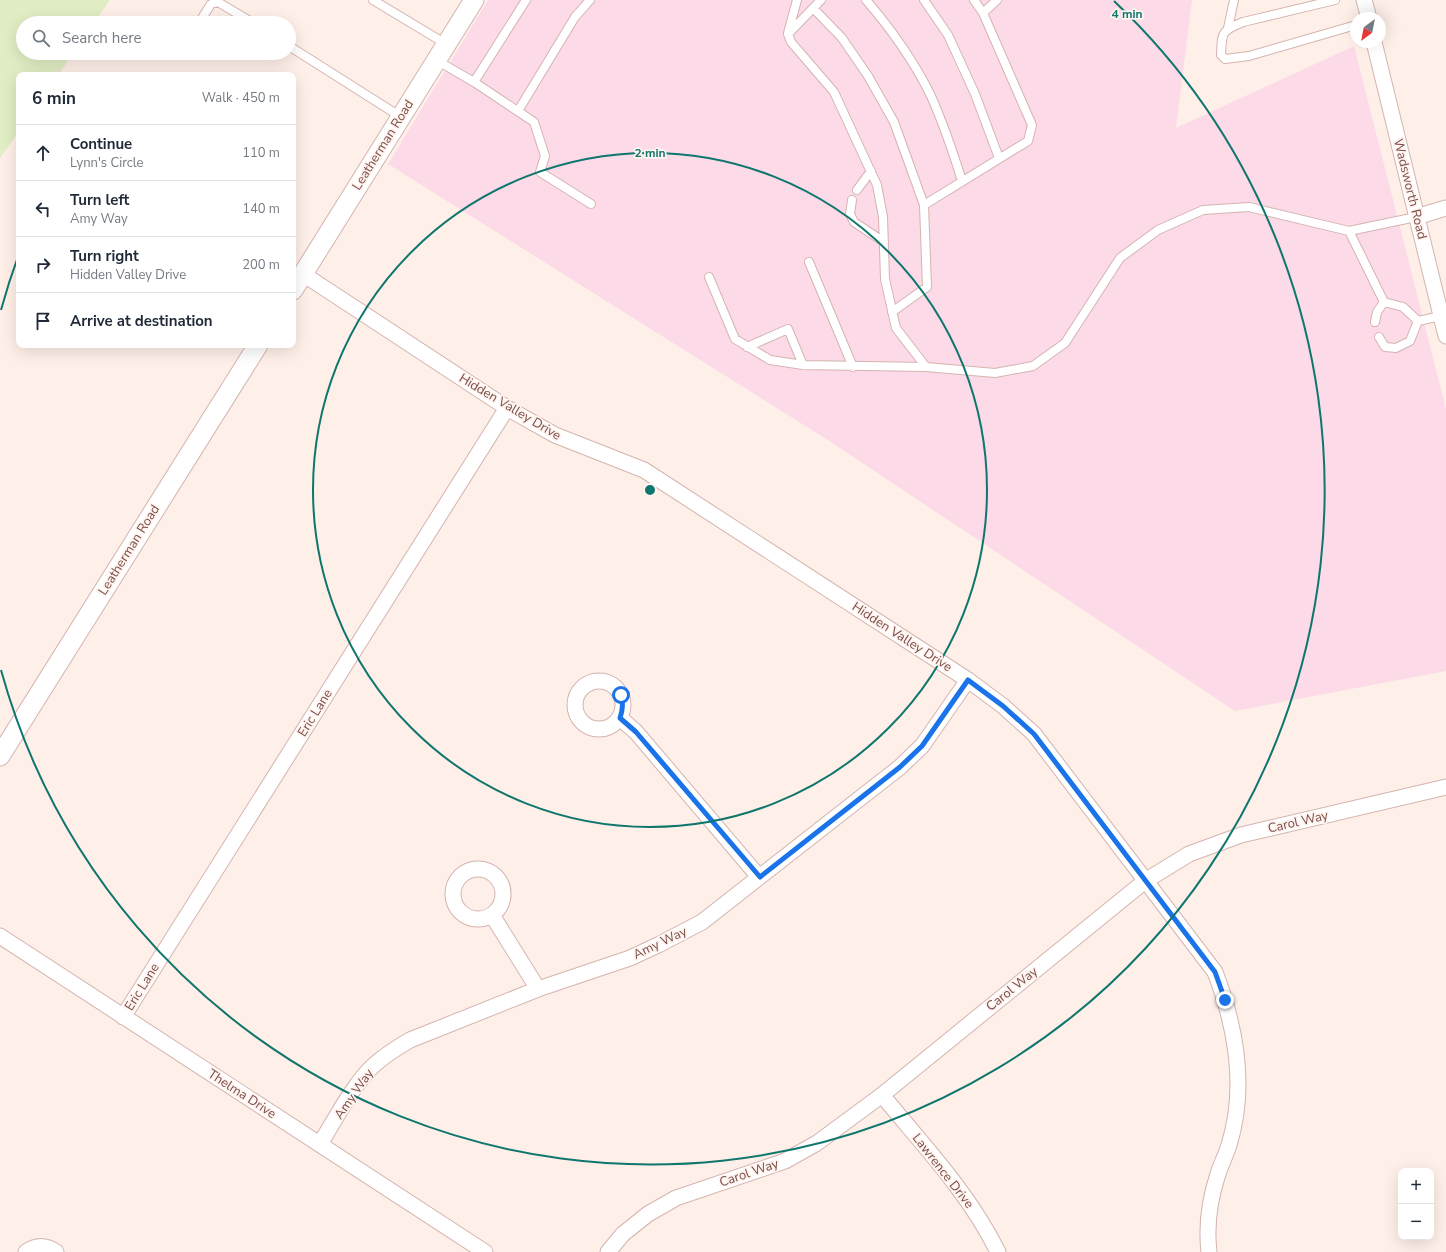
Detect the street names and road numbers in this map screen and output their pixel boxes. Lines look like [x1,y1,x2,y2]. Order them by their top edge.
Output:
street label: Leatherman Road [348,96,418,194]
street label: Wadsworth Road [1389,137,1431,241]
street label: Hidden Valley Drive [456,369,564,445]
street label: Leatherman Road [94,501,164,599]
street label: Hidden Valley Drive [848,598,956,676]
street label: Eric Lane [293,686,337,740]
street label: Carol Way [1266,806,1330,838]
street label: Amy Way [630,922,690,964]
street label: Eric Lane [120,960,164,1014]
street label: Carol Way [982,962,1042,1015]
street label: Thelma Drive [204,1065,280,1123]
street label: Amy Way [330,1065,378,1123]
street label: Lawrence Drive [908,1130,978,1212]
street label: Carol Way [717,1154,781,1192]

